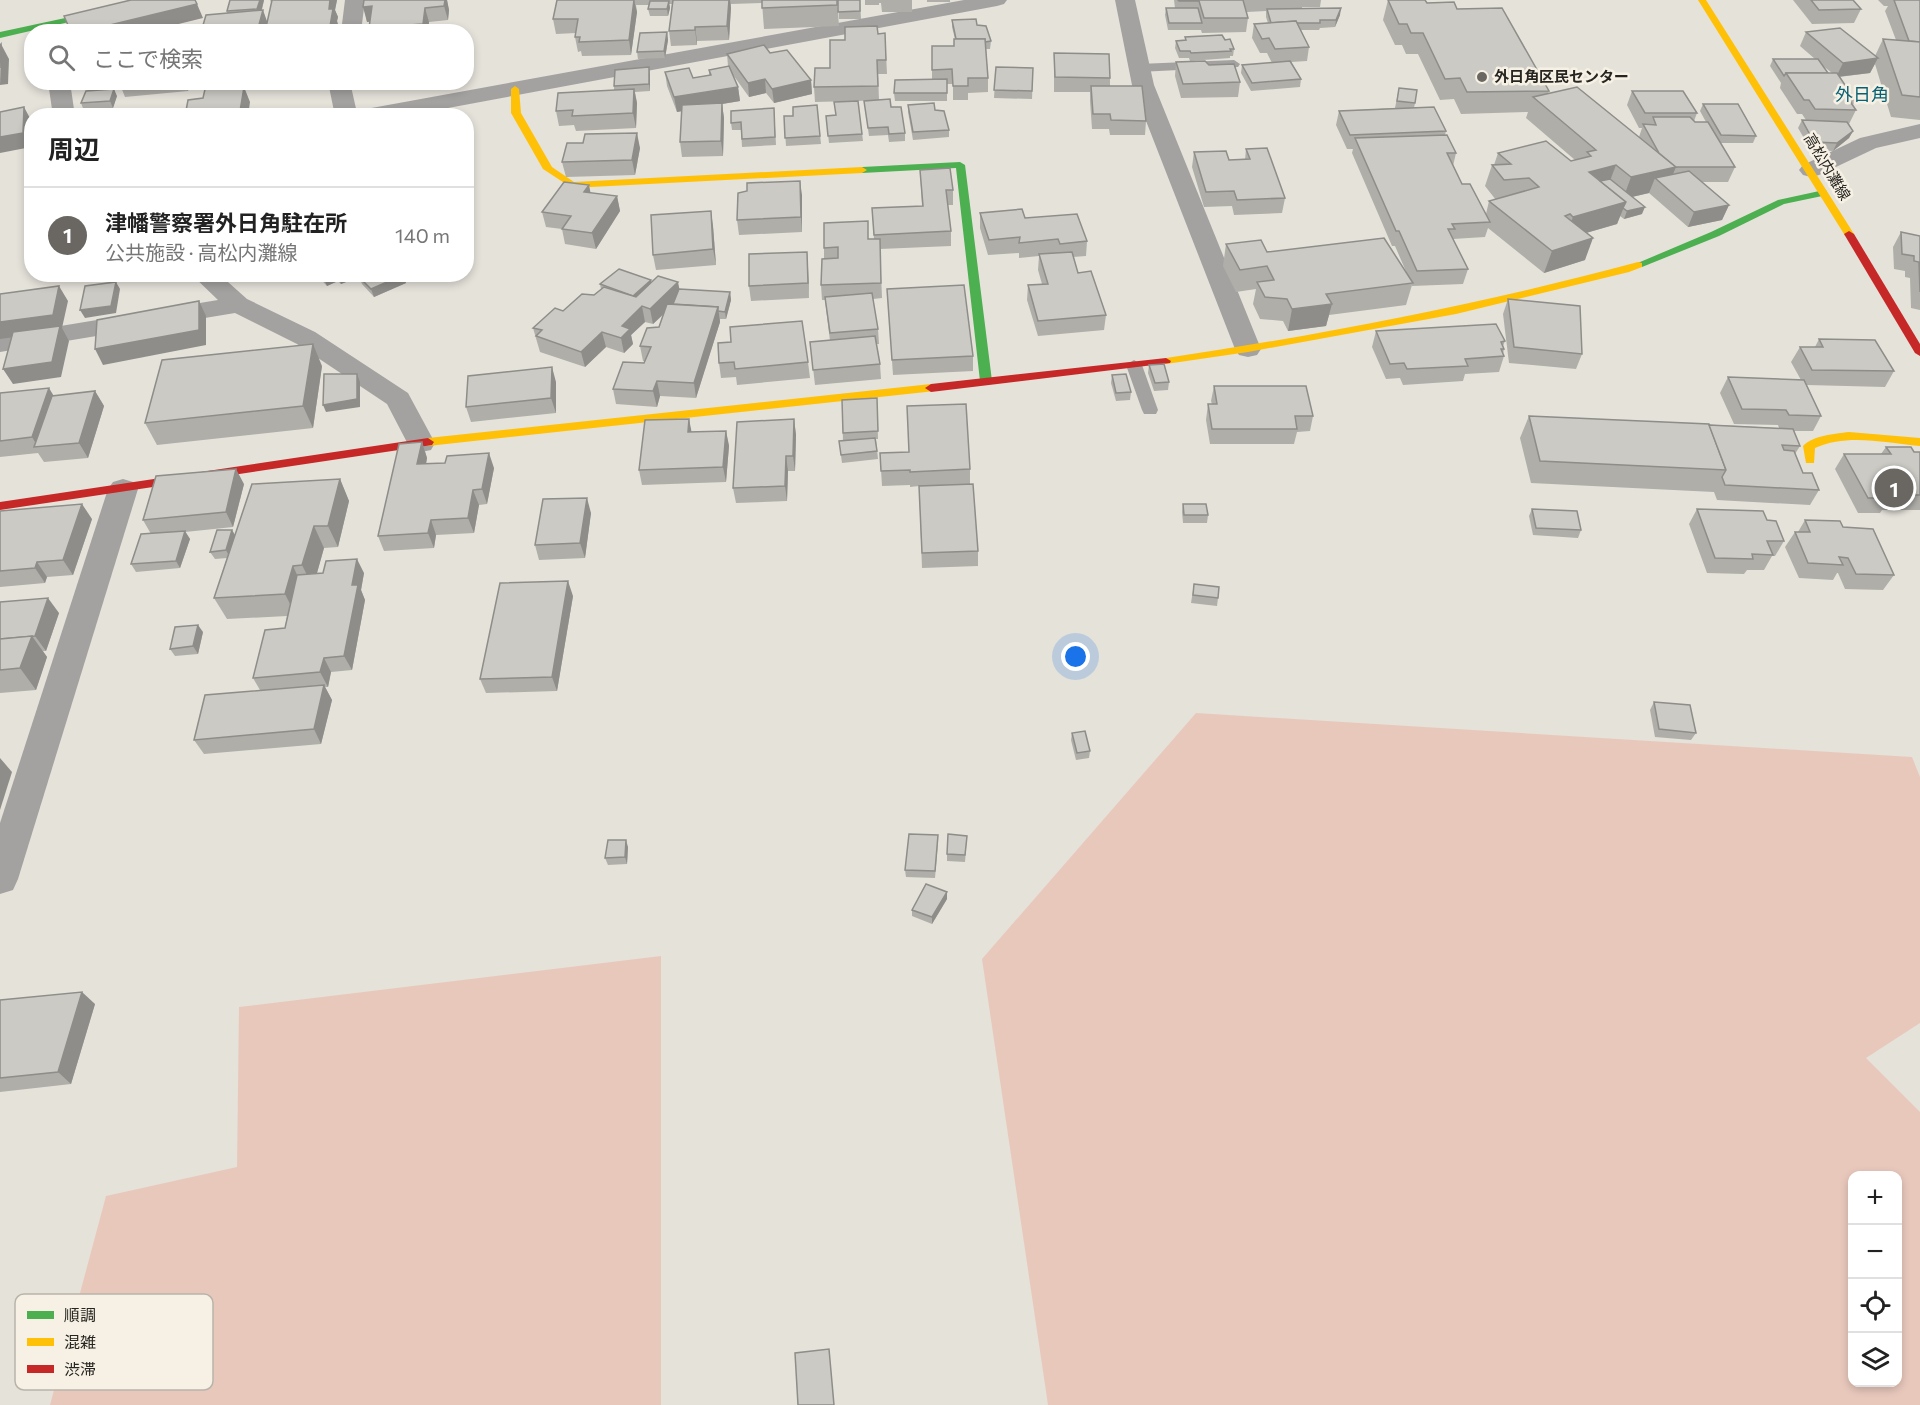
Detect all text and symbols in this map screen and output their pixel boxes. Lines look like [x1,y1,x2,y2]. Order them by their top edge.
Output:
search box [24,24,474,90]
icon: search [45,41,78,74]
text: ここで検索 [93,45,203,72]
place label: 外日角区民センター [1494,67,1629,85]
marker: 外日角区民センター [1475,70,1489,84]
district label: 外日角 [1835,83,1889,105]
street label: 高松内灘線 [1801,130,1855,203]
text: 周辺 [48,133,100,164]
text: 津幡警察署外日角駐在所 [105,209,347,236]
text: 1 [63,223,72,247]
text: 140 m [395,223,450,247]
text: 公共施設 · 高松内灘線 [105,240,297,264]
pin: 1 [1874,466,1914,510]
your location [1061,642,1090,671]
map controls [1848,1171,1902,1387]
button: + [1848,1171,1902,1225]
button: − [1848,1225,1902,1279]
button: locate [1848,1279,1902,1333]
legend [15,1294,213,1390]
text: 順調 [64,1305,96,1324]
text: 混雑 [64,1332,96,1351]
button: layers [1848,1333,1902,1387]
text: 渋滞 [64,1359,96,1378]

